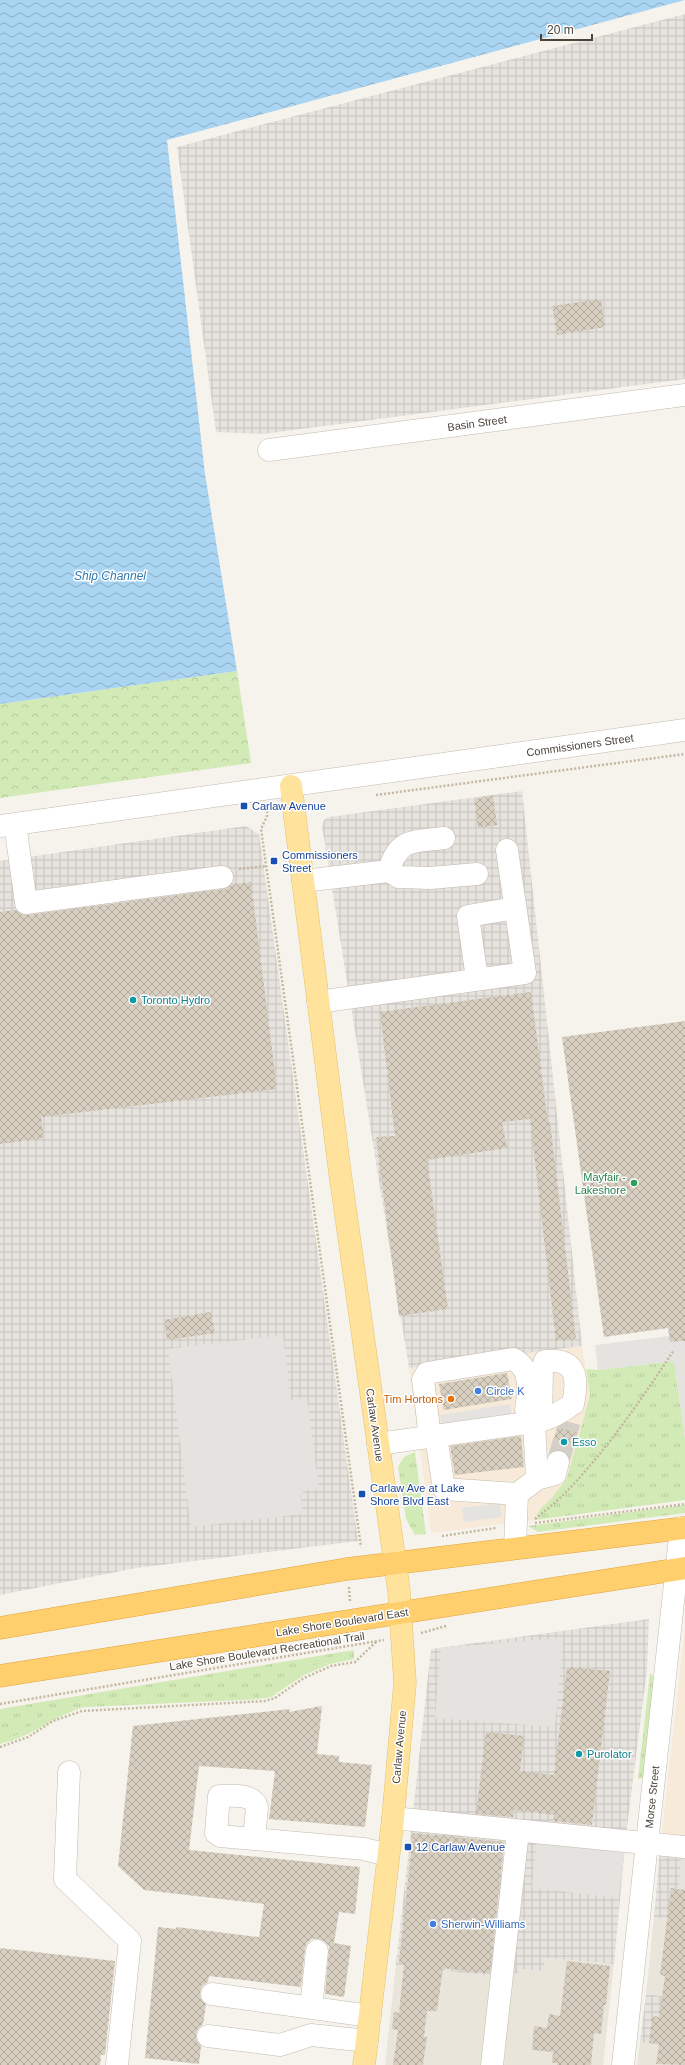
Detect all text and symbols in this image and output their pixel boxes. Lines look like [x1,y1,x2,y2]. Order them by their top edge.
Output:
scale bar [541,16,592,42]
text: 20 m [547,23,574,37]
street label: Basin Street [446,413,508,433]
water label: Ship Channel [74,569,146,583]
street label: Commissioners Street [526,732,634,758]
place label: Carlaw Avenue [252,800,326,812]
marker: Carlaw Avenue [239,801,249,811]
place label: Commissioners Street [282,849,358,874]
marker: Commissioners Street [269,856,279,866]
place label: Toronto Hydro [141,994,210,1006]
marker: Toronto Hydro [128,995,138,1005]
place label: Mayfair - Lakeshore [575,1171,626,1196]
marker: Mayfair - Lakeshore [629,1178,639,1188]
place label: Circle K [486,1385,525,1397]
marker: Circle K [473,1386,483,1396]
street label: Carlaw Avenue [364,1388,386,1462]
place label: Tim Hortons [384,1393,443,1405]
marker: Tim Hortons [446,1394,456,1404]
place label: Esso [572,1436,596,1448]
marker: Esso [559,1437,569,1447]
place label: Carlaw Ave at Lake Shore Blvd East [370,1482,465,1507]
marker: Carlaw Ave at Lake Shore Blvd East [357,1489,367,1499]
street label: Lake Shore Boulevard East [275,1606,409,1638]
street label: Lake Shore Boulevard Recreational Trail [169,1630,365,1672]
street label: Carlaw Avenue [390,1710,408,1784]
place label: Purolator [587,1748,632,1760]
marker: Purolator [574,1749,584,1759]
street label: Morse Street [643,1765,661,1829]
place label: 12 Carlaw Avenue [416,1841,505,1853]
marker: 12 Carlaw Avenue [403,1842,413,1852]
place label: Sherwin-Williams [441,1918,526,1930]
marker: Sherwin-Williams [428,1919,438,1929]

